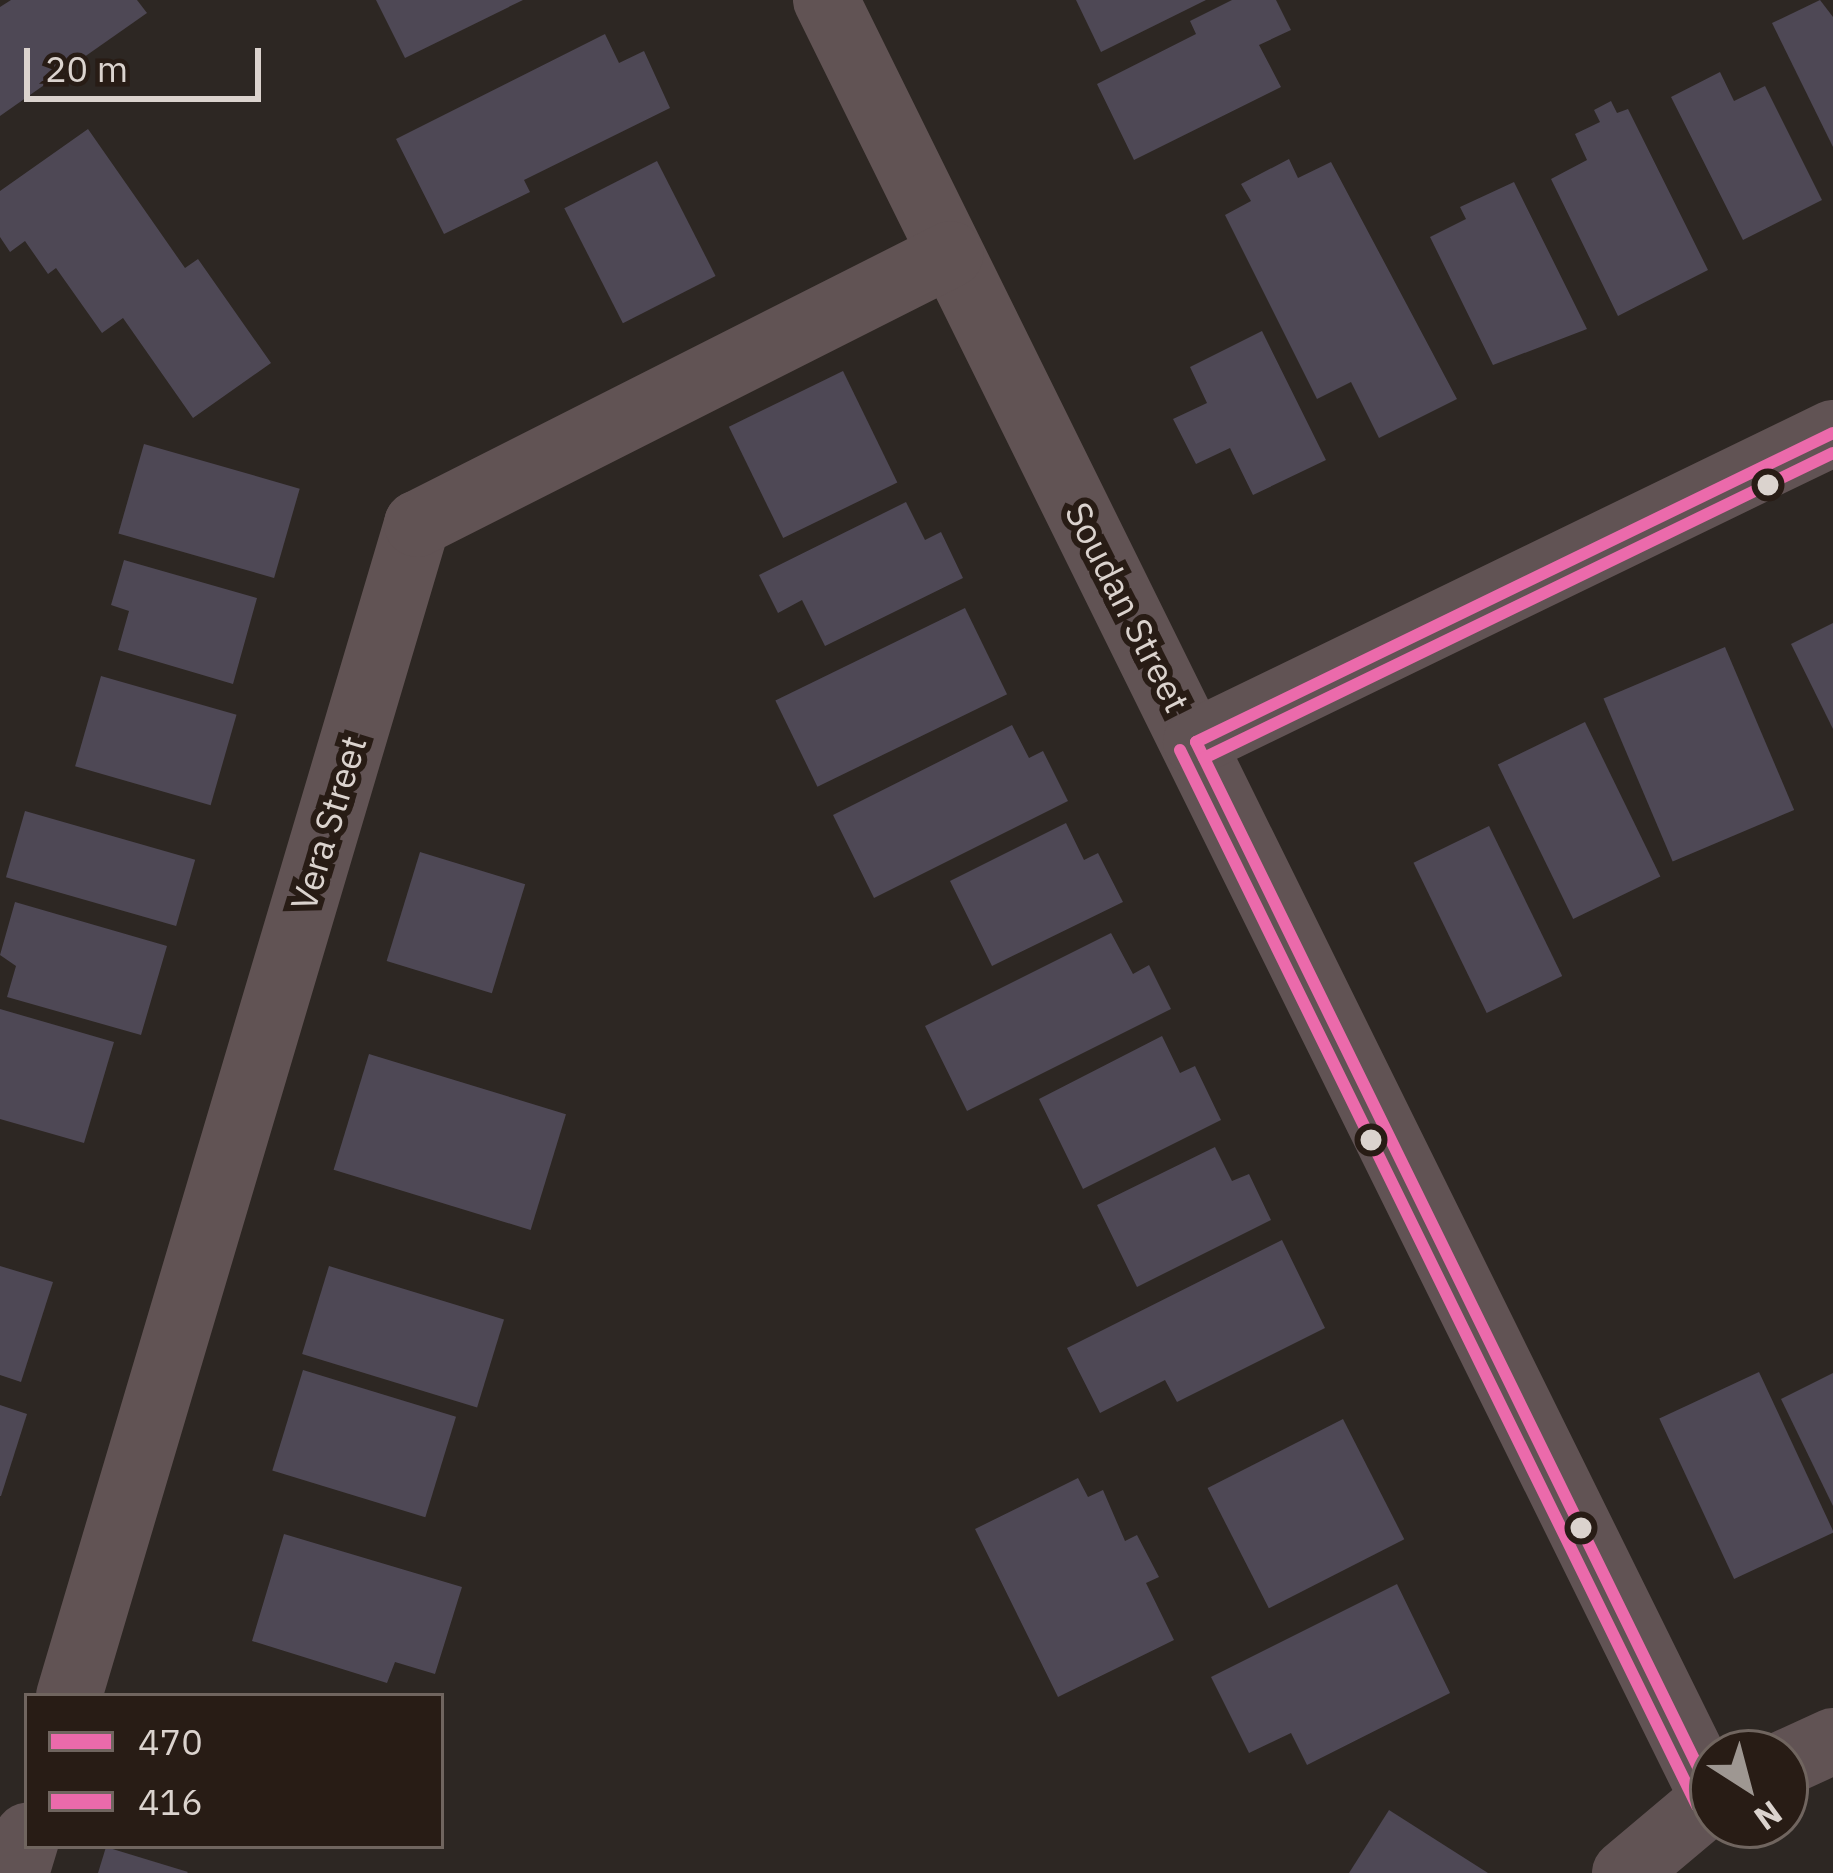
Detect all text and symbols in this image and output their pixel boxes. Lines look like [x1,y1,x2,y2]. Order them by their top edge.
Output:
scale bar [30,24,267,98]
text: 20 m [45,45,128,92]
unlabelled marker [1757,474,1779,496]
street label: Soudan Street [1057,495,1199,719]
street label: Vera Street [281,731,375,915]
unlabelled marker [1360,1129,1382,1151]
unlabelled marker [1570,1517,1592,1539]
legend [24,1693,444,1849]
text: 470 [138,1718,203,1765]
north arrow [1689,1729,1809,1849]
text: 416 [138,1778,203,1825]
text: N [1746,1792,1791,1841]

